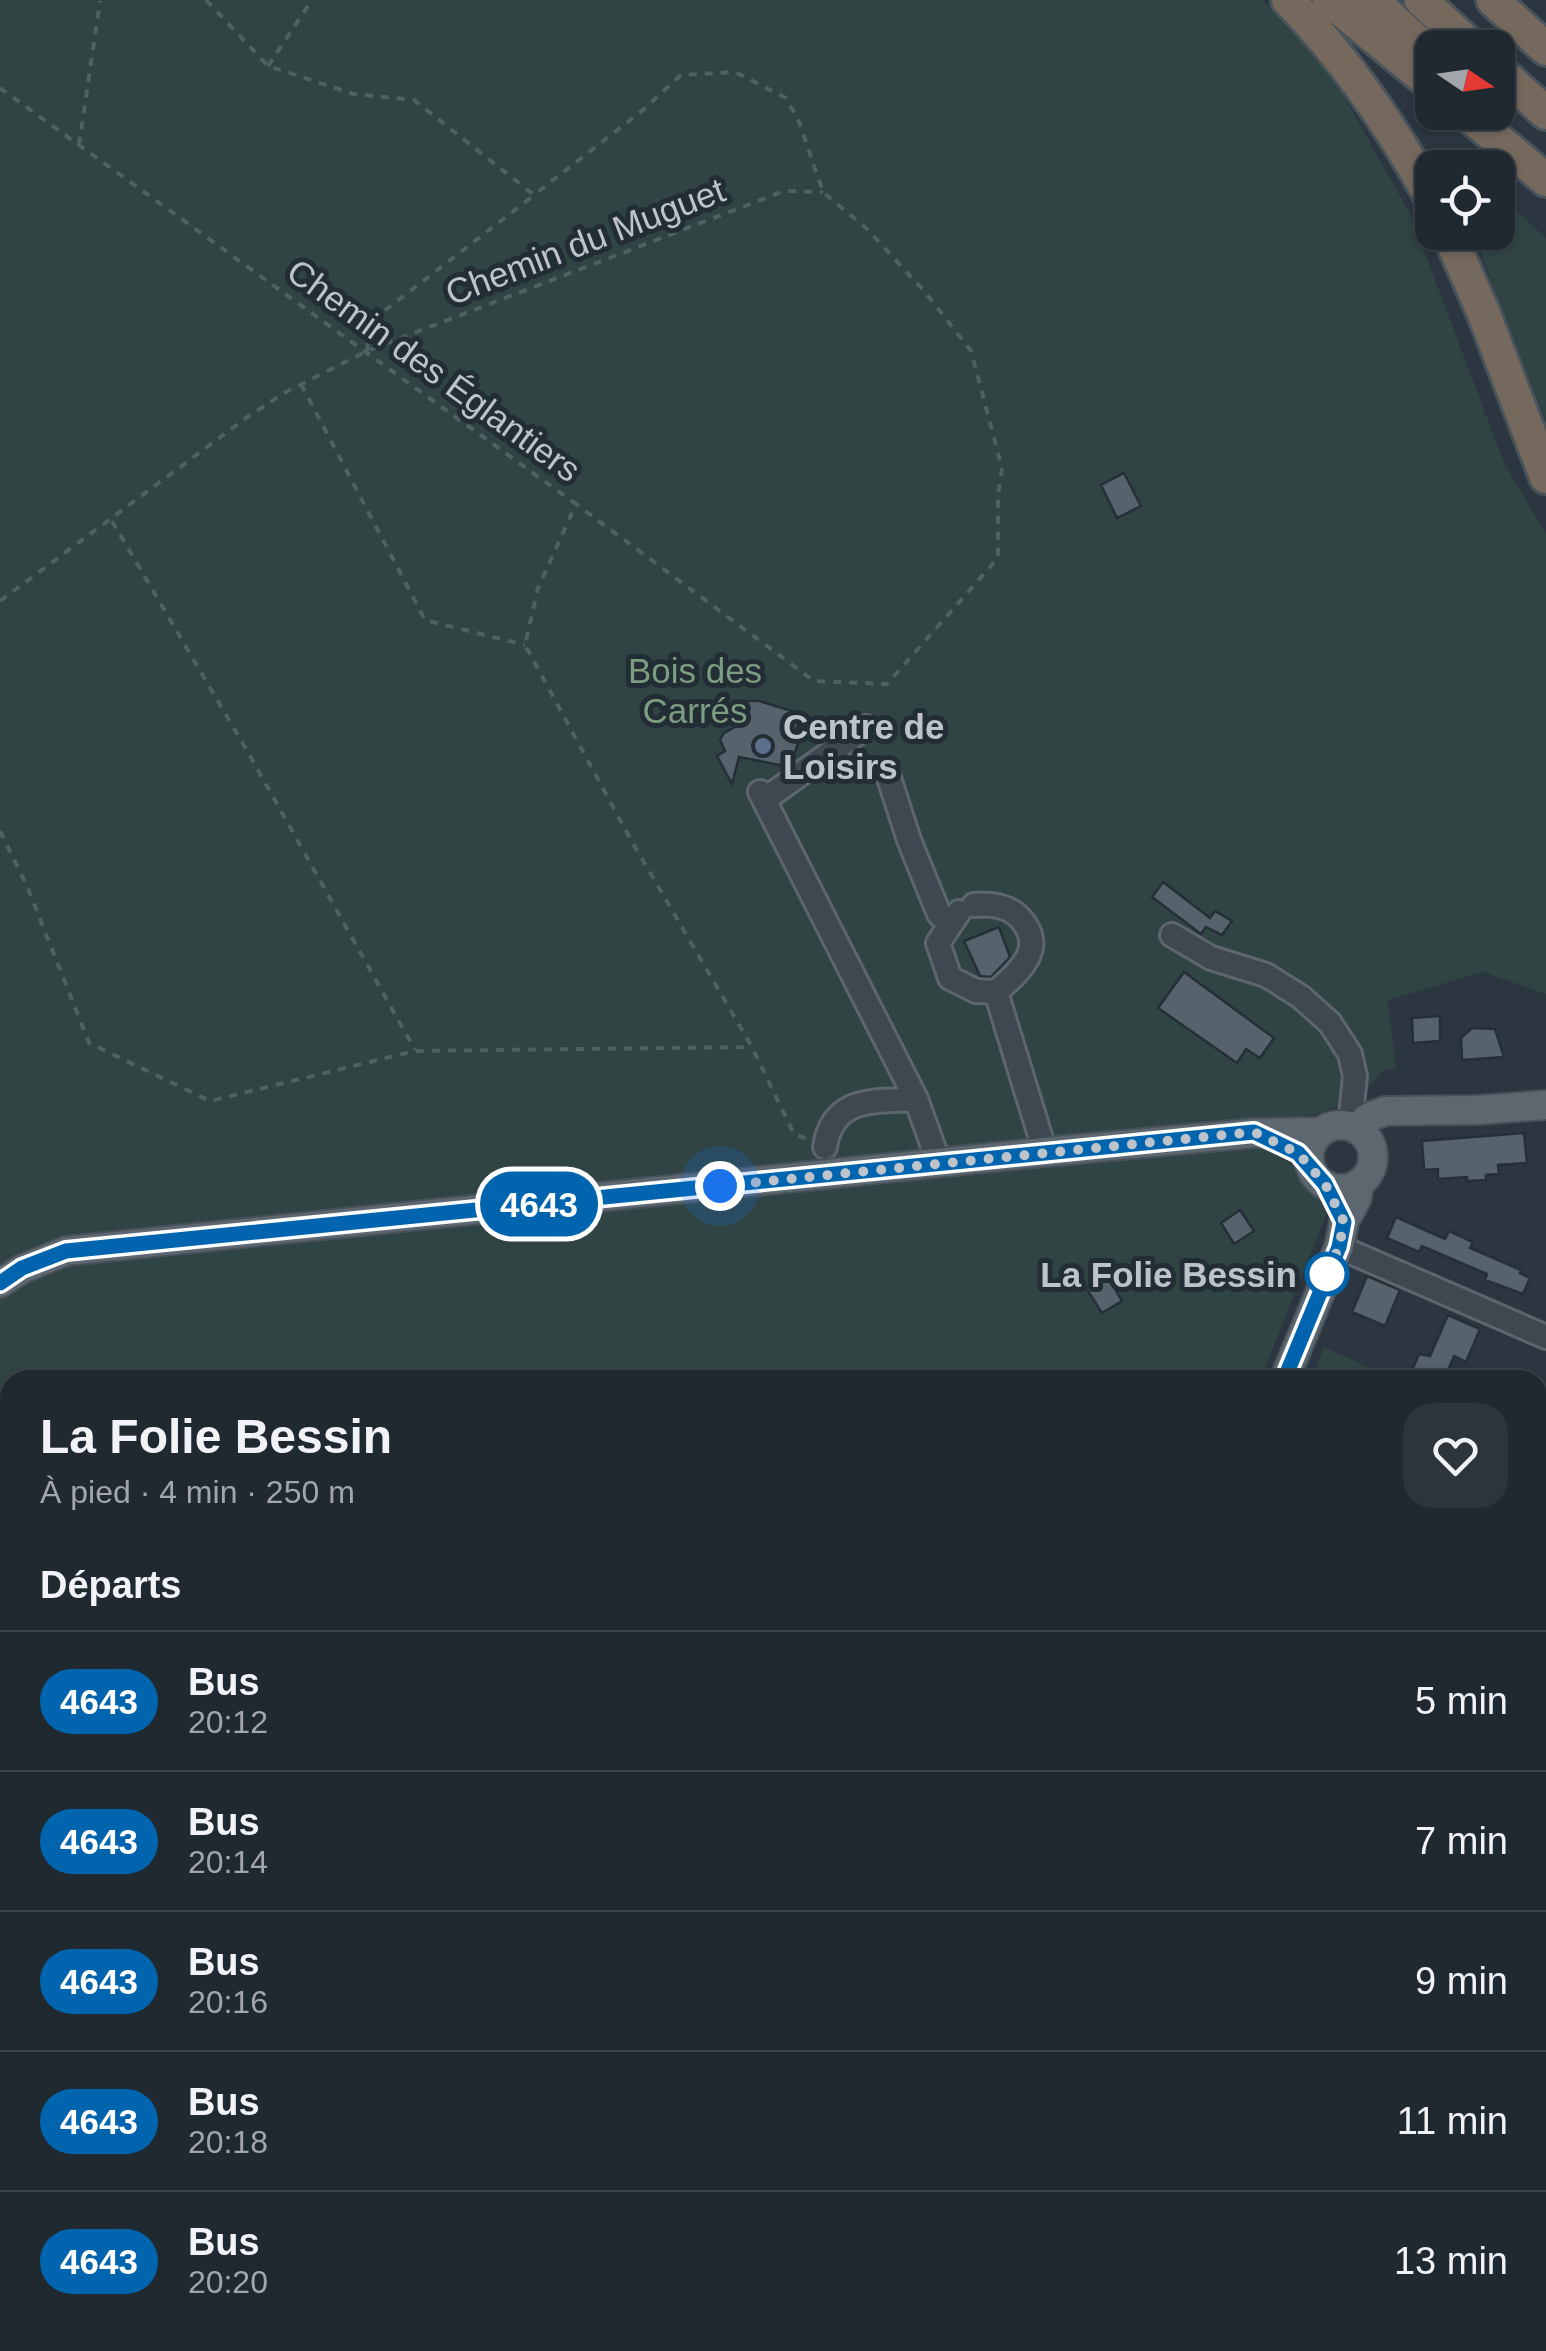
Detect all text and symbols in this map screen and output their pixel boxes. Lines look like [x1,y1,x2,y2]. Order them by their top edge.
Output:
north arrow [1415,30,1515,130]
map controls [1415,30,1515,250]
button: locate [1415,150,1515,250]
street label: Chemin du Muguet [440,170,730,312]
street label: Chemin des Églantiers [280,251,588,489]
park label: Bois des Carrés [628,651,762,730]
place label: Centre de Loisirs [783,707,944,786]
marker: Centre de Loisirs [752,735,774,757]
your location [695,1161,745,1211]
line badge: 4643 [469,1172,609,1236]
text: 4643 [500,1185,578,1224]
marker: La Folie Bessin [1306,1253,1348,1295]
place label: La Folie Bessin [1040,1255,1297,1294]
button: heart [1403,1403,1508,1508]
text: La Folie Bessin [40,1410,392,1463]
text: À pied · 4 min · 250 m [40,1474,355,1510]
text: Départs [40,1564,182,1606]
text: Bus [188,1661,260,1703]
text: 5 min [1415,1680,1508,1722]
text: 4643 [60,1682,138,1721]
text: 20:12 [188,1704,268,1740]
text: Bus [188,1801,260,1843]
text: 7 min [1415,1820,1508,1862]
text: 4643 [60,1822,138,1861]
text: 20:14 [188,1844,268,1880]
text: Bus [188,1941,260,1983]
text: 9 min [1415,1960,1508,2002]
text: 4643 [60,1962,138,2001]
text: 20:16 [188,1984,268,2020]
text: Bus [188,2081,260,2123]
text: 11 min [1397,2100,1508,2142]
text: 4643 [60,2102,138,2141]
text: 20:18 [188,2124,268,2160]
text: Bus [188,2221,260,2263]
text: 13 min [1394,2240,1508,2282]
text: 4643 [60,2242,138,2281]
text: 20:20 [188,2264,268,2300]

